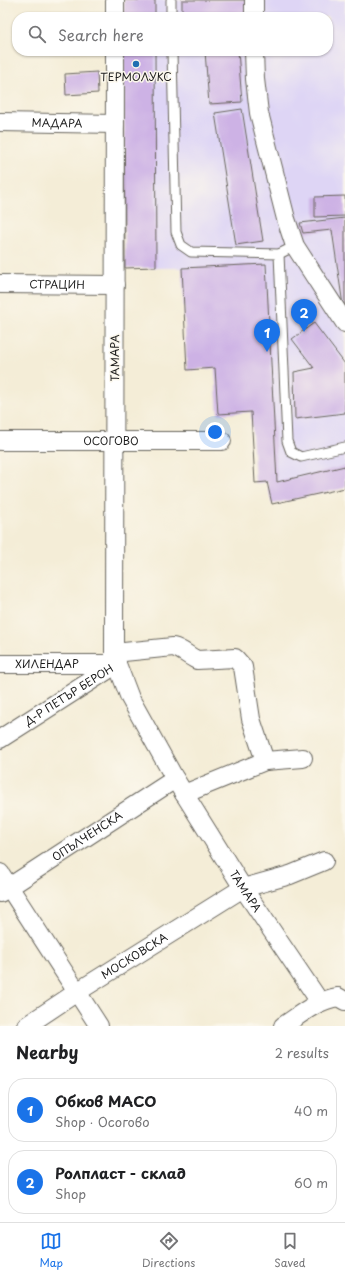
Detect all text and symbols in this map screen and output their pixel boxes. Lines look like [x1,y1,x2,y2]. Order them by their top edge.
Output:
search box [12,12,333,56]
icon: search [26,23,48,45]
text: Search here [58,23,144,46]
marker: ТЕРМОЛУКС [131,59,141,69]
place label: ТЕРМОЛУКС [100,68,172,85]
street label: МАДАРА [32,114,82,131]
street label: СТРАЦИН [29,275,85,293]
pin: 2 [291,299,317,332]
pin: 1 [254,319,280,352]
street label: ТАМАРА [106,334,123,382]
your location [205,422,225,442]
street label: ОСОГОВО [83,432,139,449]
street label: ХИЛЕНДАР [15,655,79,672]
street label: Д-Р ПЕТЪР БЕРОН [20,659,117,730]
street label: ОПЪЛЧЕНСКА [48,806,126,865]
street label: ТАМАРА [226,867,266,915]
street label: МОСКОВСКА [98,928,171,983]
text: Nearby [16,1039,78,1065]
text: 2 results [275,1043,329,1062]
text: Обков MACO [55,1089,157,1112]
text: 1 [27,1101,33,1120]
text: 40 m [294,1101,328,1120]
text: Shop · Осогово [55,1112,150,1131]
text: Ролпласт - склад [55,1161,186,1184]
text: 2 [25,1173,35,1192]
text: 60 m [294,1173,328,1192]
text: Shop [55,1184,86,1203]
tab: Map [39,1230,63,1271]
tab: Directions [142,1230,195,1271]
tab: Saved [274,1230,306,1271]

